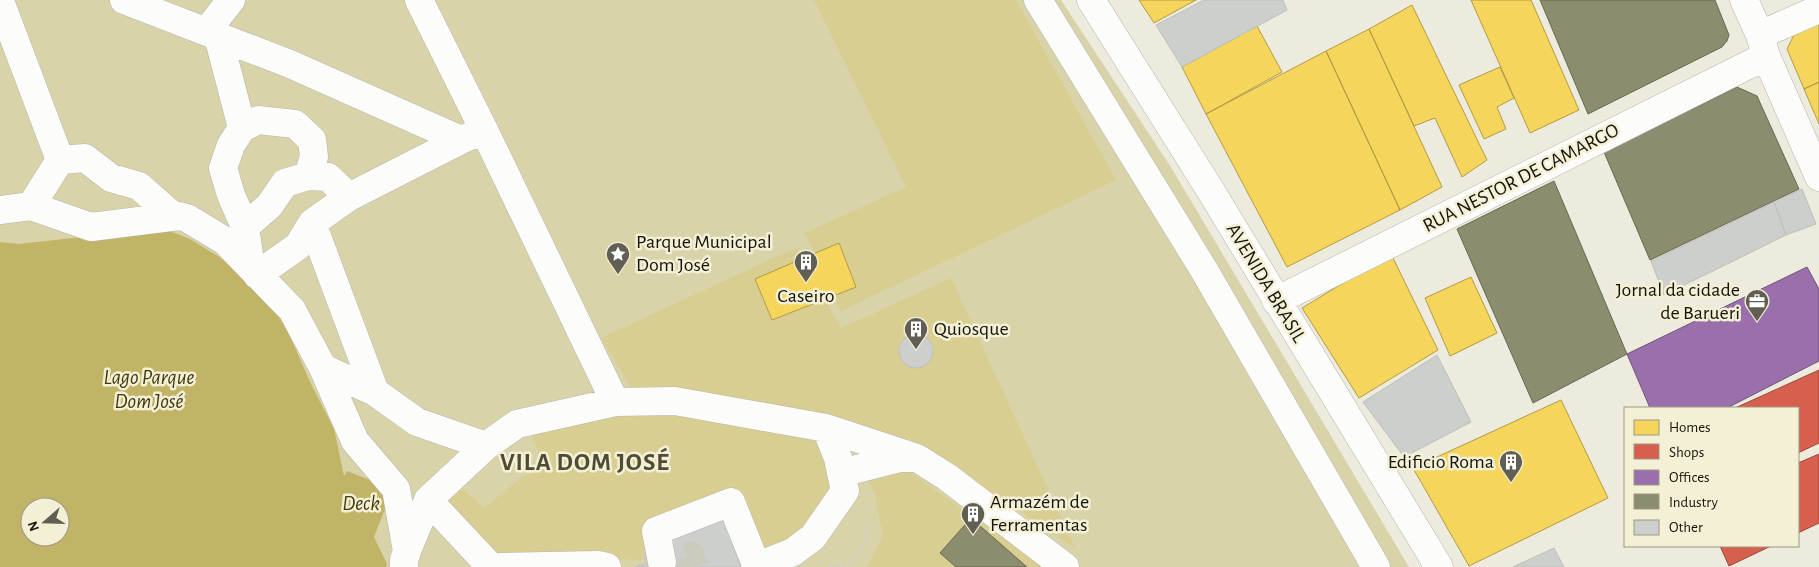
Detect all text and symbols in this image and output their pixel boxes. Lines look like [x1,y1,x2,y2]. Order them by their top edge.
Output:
street label: RUA NESTOR DE CAMARGO [1420,120,1622,236]
street label: AVENIDA BRASIL [1223,220,1310,347]
place label: Parque Municipal Dom José [636,232,772,275]
place icon: Parque Municipal Dom José [605,241,631,275]
building icon: Caseiro [793,249,819,283]
place label: Jornal da cidade de Barueri [1616,280,1740,323]
place label: Caseiro [777,286,835,306]
office icon: Jornal da cidade de Barueri [1744,288,1770,322]
building icon: Quiosque [903,316,929,350]
place label: Quiosque [934,319,1009,339]
water label: Lago Parque Dom José [104,367,195,412]
legend [1624,407,1799,547]
text: Homes [1669,420,1711,435]
text: Shops [1669,445,1704,460]
district label: VILA DOM JOSÉ [500,447,670,475]
building icon: Edificio Roma [1498,449,1524,483]
place label: Edificio Roma [1388,452,1494,472]
text: Offices [1669,470,1710,485]
place label: Armazém de Ferramentas [990,492,1089,535]
water label: Deck [342,493,380,514]
text: Industry [1669,495,1718,510]
north arrow [20,497,70,547]
building icon: Armazém de Ferramentas [960,501,986,535]
text: N [25,519,42,533]
text: Other [1669,520,1703,535]

